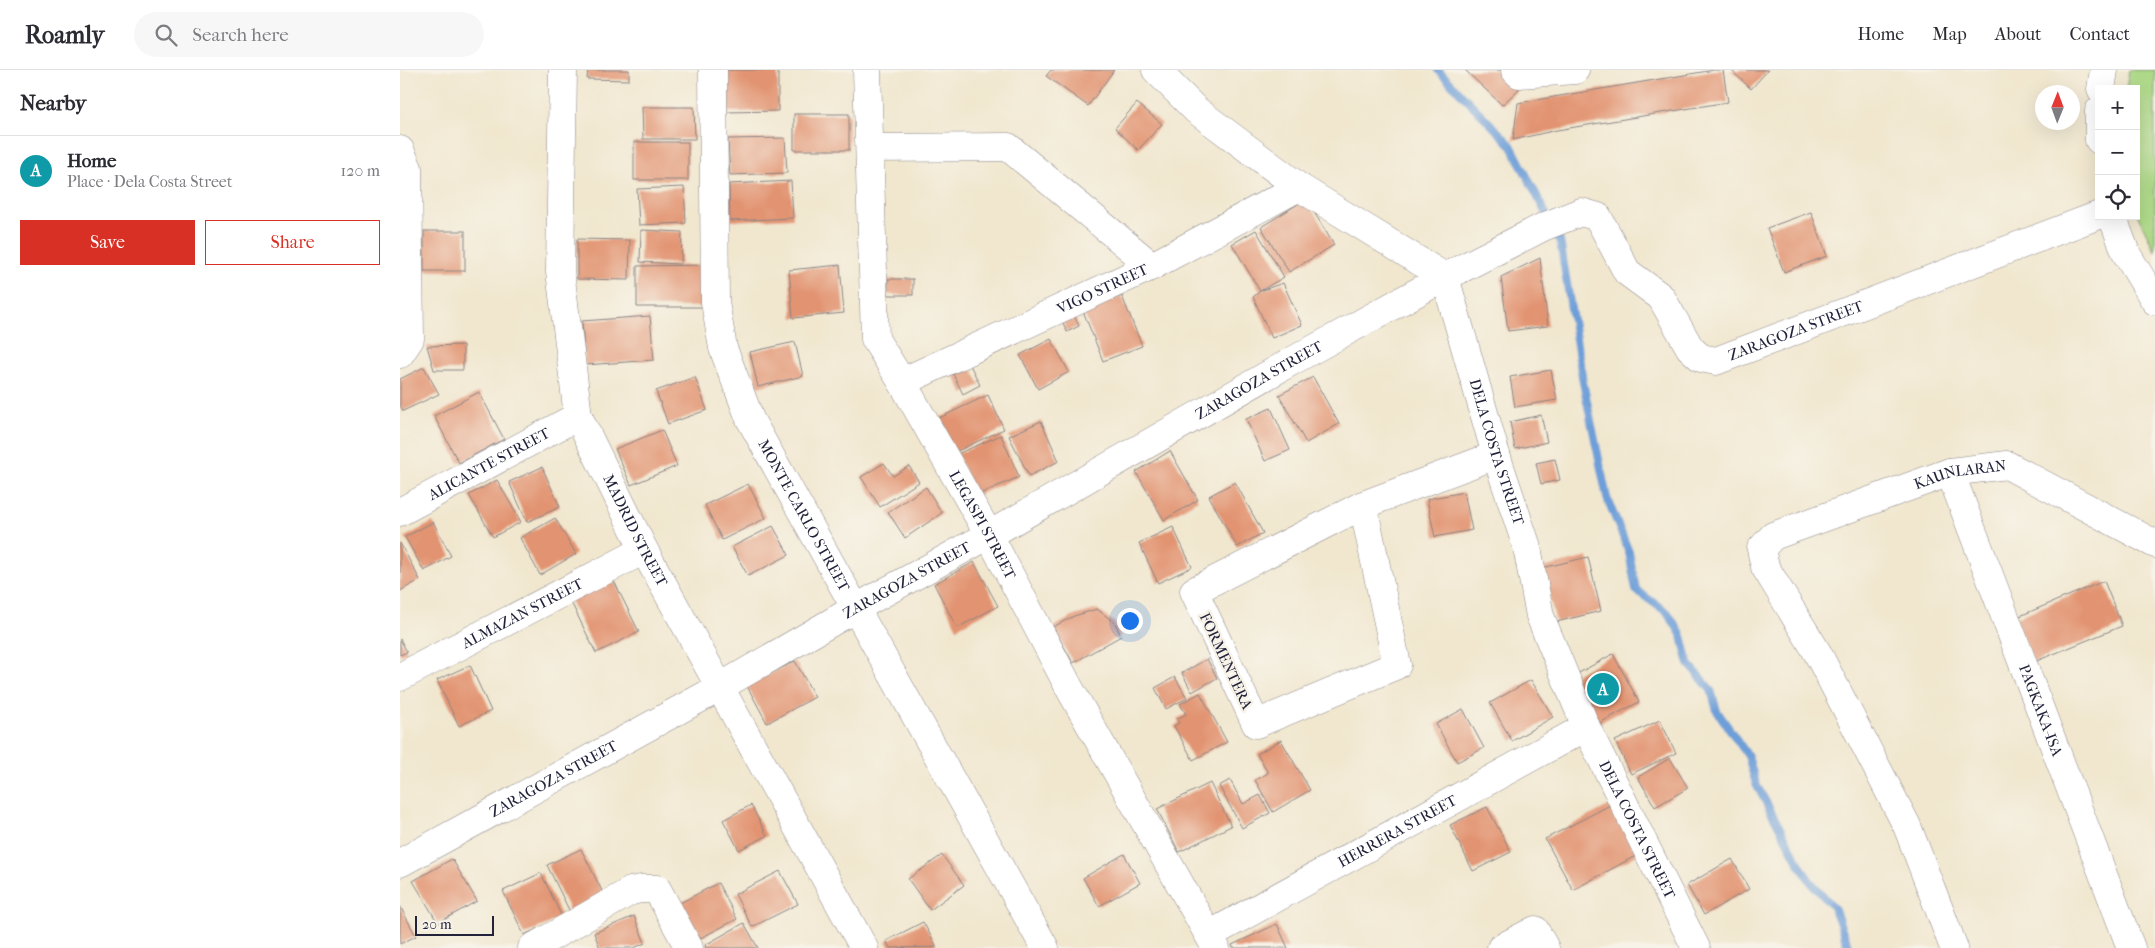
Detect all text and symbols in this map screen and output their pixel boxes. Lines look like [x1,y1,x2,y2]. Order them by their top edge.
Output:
search box [134,12,484,57]
text: Roamly [25,21,104,49]
icon: search [152,21,180,49]
text: Search here [192,24,289,46]
text: Home [1857,24,1904,45]
text: Map [1932,24,1967,45]
text: About [1995,24,2041,45]
text: Contact [2069,24,2130,45]
north arrow [2035,85,2080,130]
map controls [2095,85,2140,220]
button: + [2095,85,2140,130]
text: Nearby [20,91,86,115]
button: − [2095,130,2140,175]
text: Home [67,150,116,172]
text: A [31,161,41,180]
text: 120 m [341,161,380,180]
text: Place · Dela Costa Street [67,172,232,191]
button: locate [2095,175,2140,220]
button: Save [20,220,195,265]
button: Share [205,220,380,265]
street label: VIGO STREET [1053,260,1152,318]
street label: ZARAGOZA STREET [1726,296,1867,364]
street label: ZARAGOZA STREET [1192,337,1326,424]
street label: DELA COSTA STREET [1466,377,1528,528]
street label: ALICANTE STREET [424,424,554,505]
street label: MONTE CARLO STREET [754,436,854,595]
street label: KAUNLARAN [1911,456,2008,493]
street label: LEGASPI STREET [945,467,1020,583]
street label: MADRID STREET [599,471,672,590]
street label: ZARAGOZA STREET [840,537,974,623]
street label: ALMAZAN STREET [458,574,587,653]
your location [1117,608,1143,634]
street label: FORMENTERA [1196,610,1256,713]
street label: PAGKAKA-ISA [2015,662,2066,759]
pin: A [1587,670,1619,708]
street label: ZARAGOZA STREET [486,736,621,821]
street label: DELA COSTA STREET [1595,758,1679,903]
street label: HERRERA STREET [1335,791,1461,871]
scale bar [415,913,494,936]
text: 20 m [422,916,452,933]

